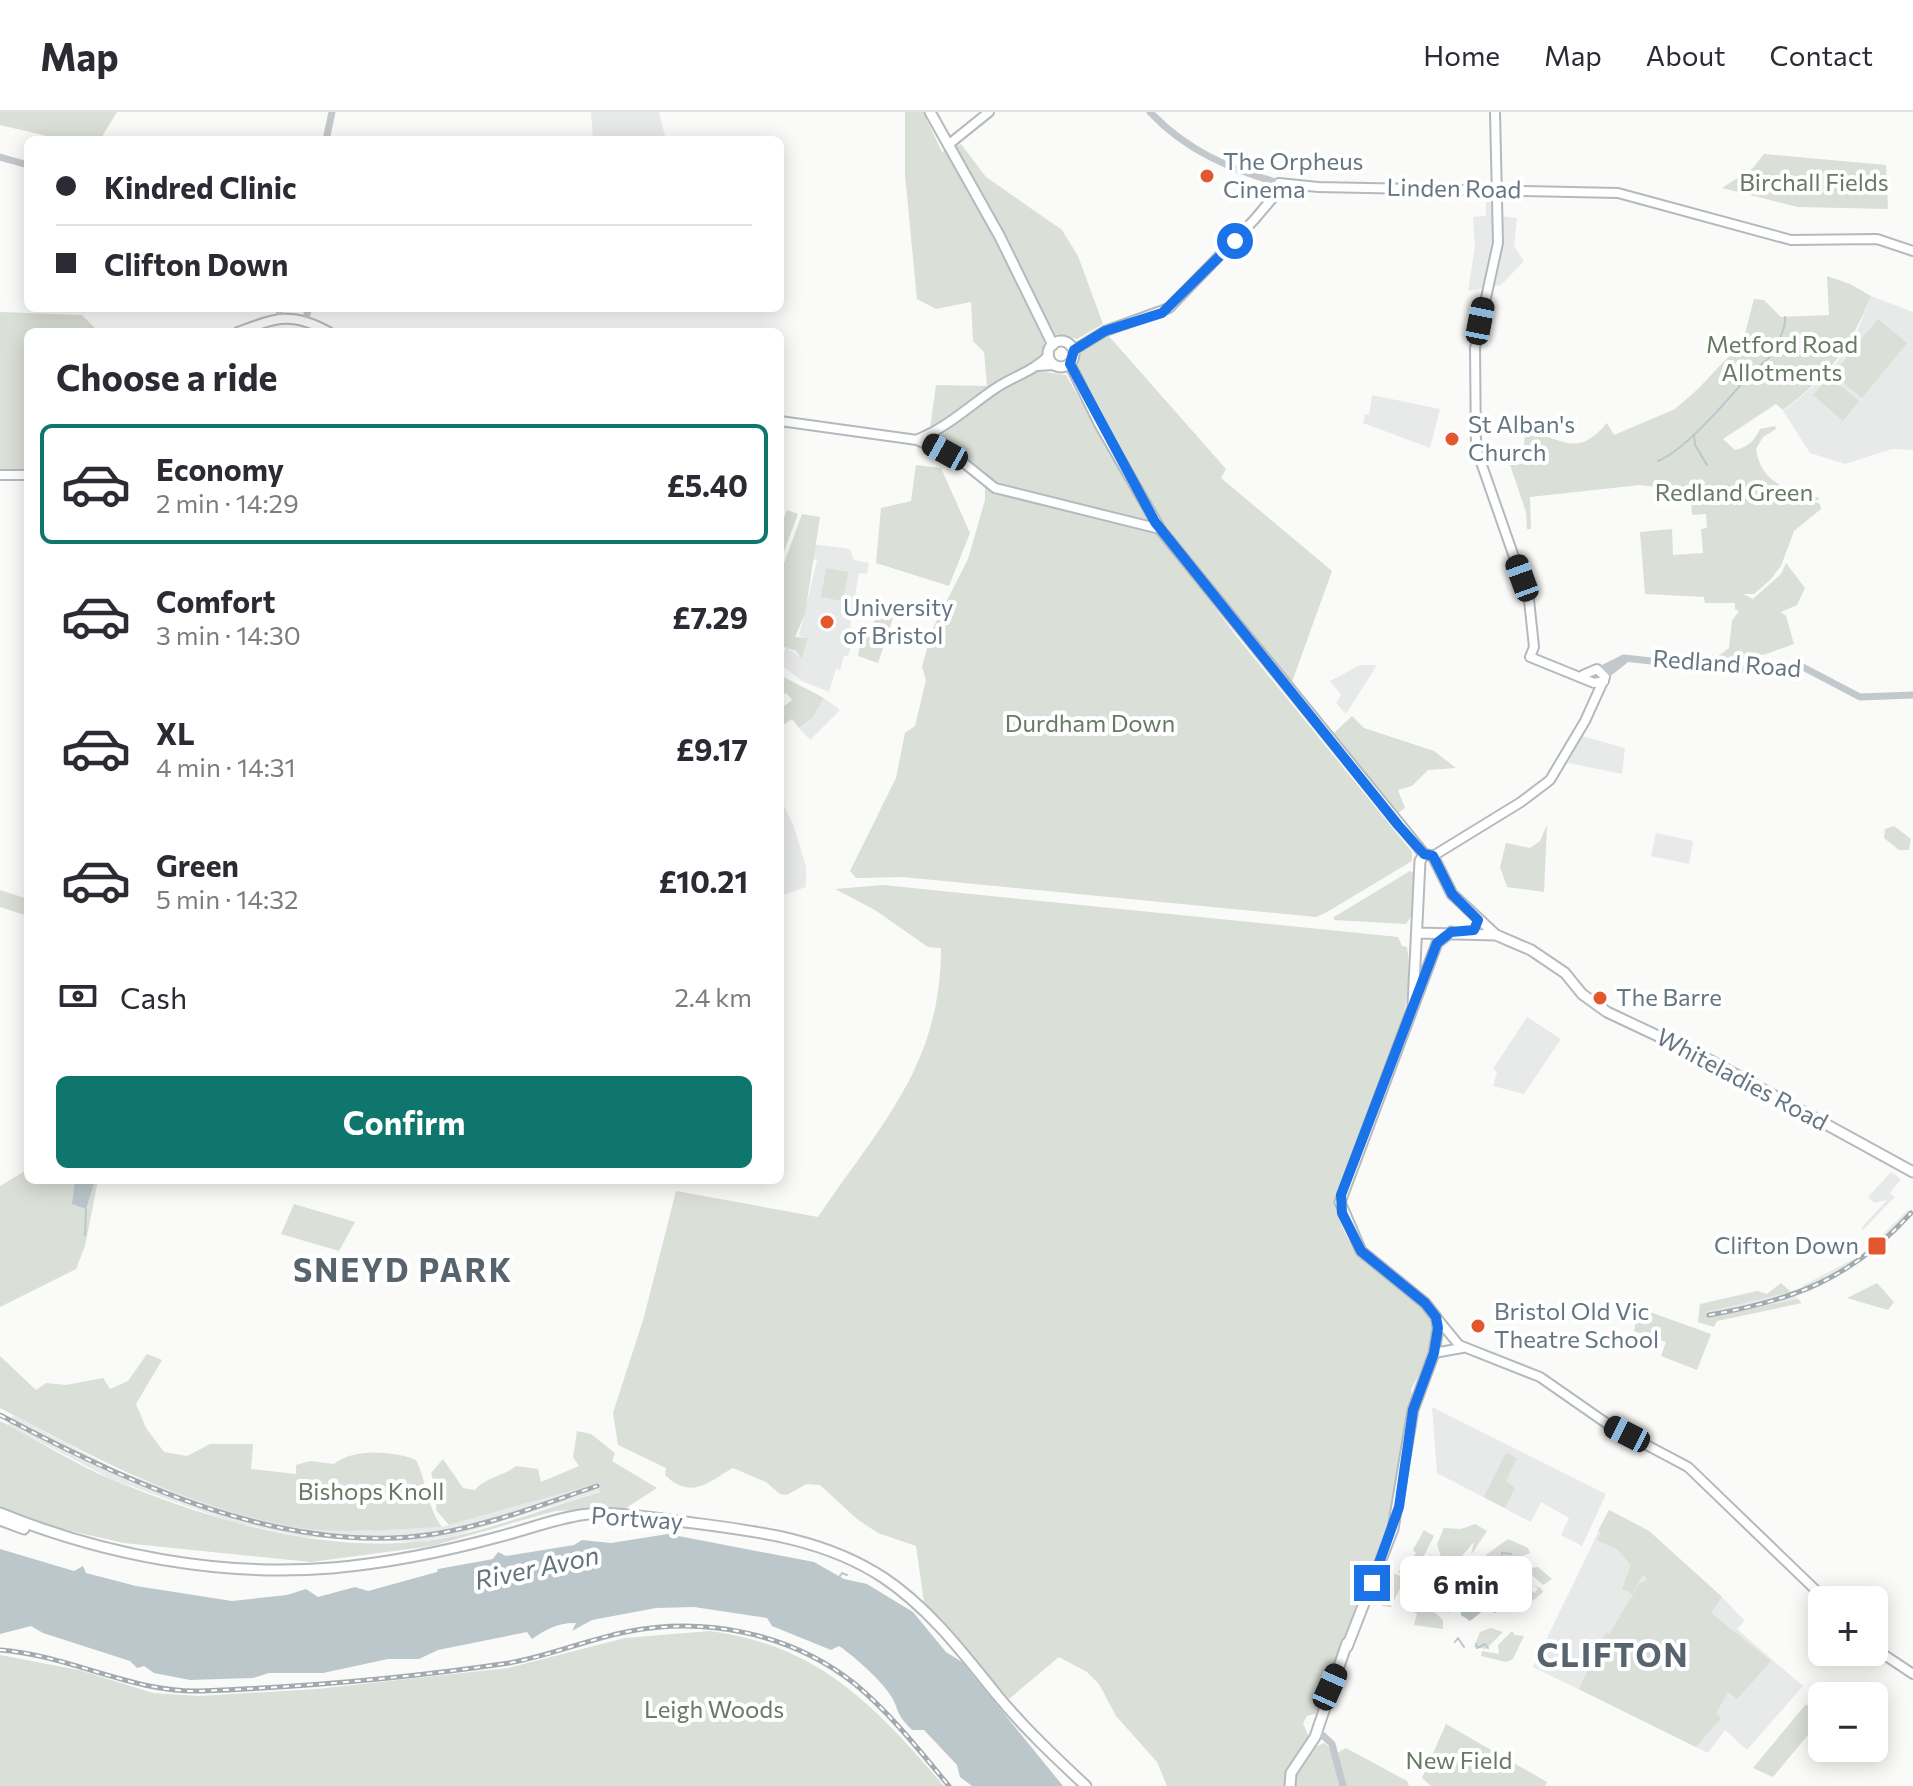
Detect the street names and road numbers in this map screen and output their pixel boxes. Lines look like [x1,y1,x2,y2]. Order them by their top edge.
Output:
street label: Linden Road [1386,172,1522,203]
street label: Redland Road [1652,643,1802,682]
street label: Whiteladies Road [1652,1021,1833,1136]
street label: Portway [590,1500,684,1535]

